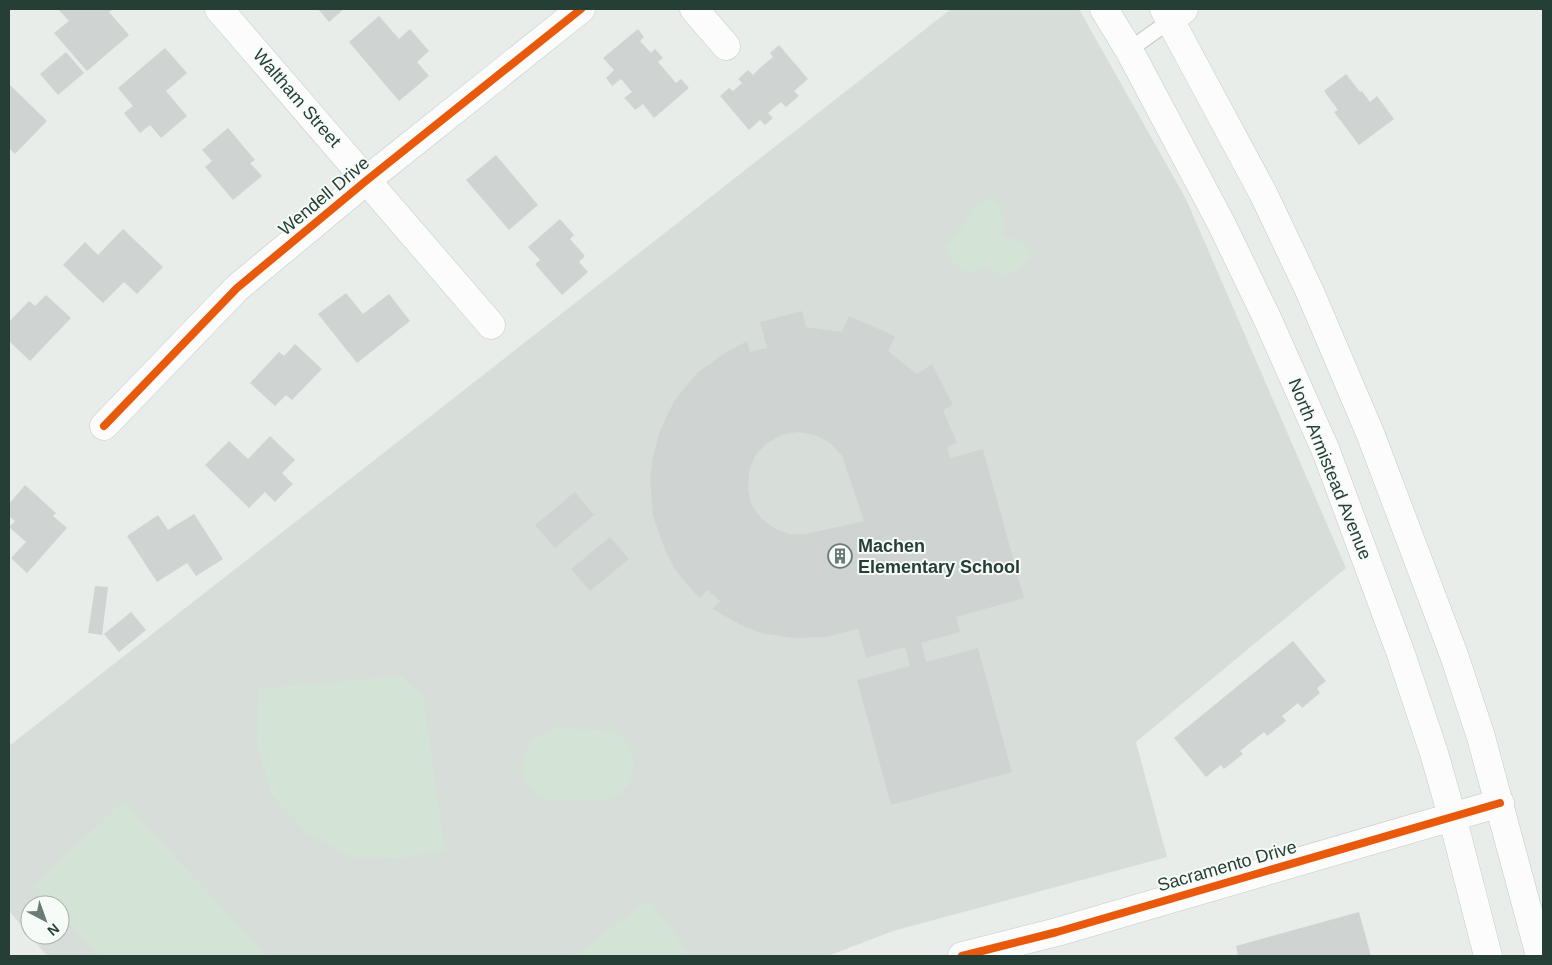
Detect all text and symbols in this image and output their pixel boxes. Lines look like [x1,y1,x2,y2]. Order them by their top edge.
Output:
street label: Waltham Street [249,45,345,151]
street label: Wendell Drive [275,152,373,240]
street label: North Armistead Avenue [1284,375,1376,563]
place label: Machen Elementary School [858,536,1020,577]
building icon: Machen Elementary School [827,543,853,569]
street label: Sacramento Drive [1155,837,1299,895]
north arrow [20,895,70,945]
text: N [44,920,63,939]

